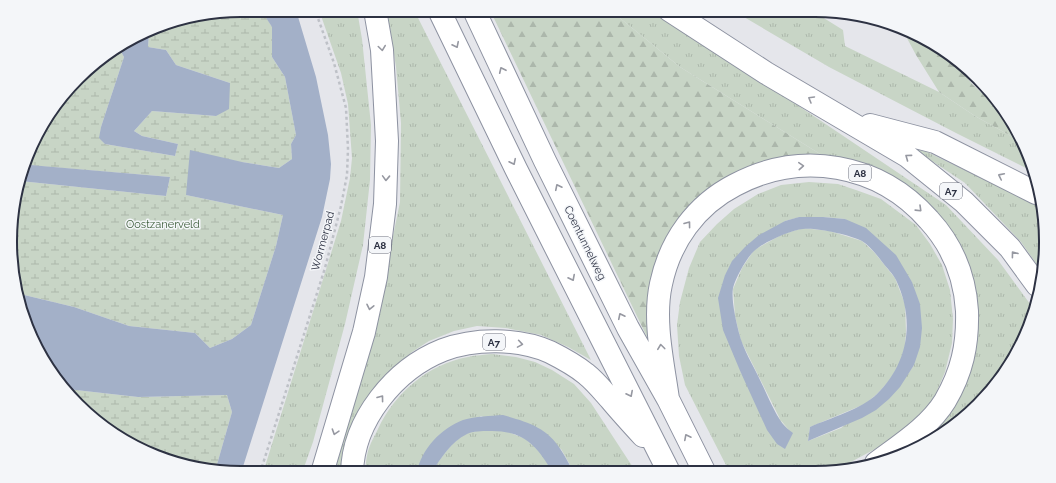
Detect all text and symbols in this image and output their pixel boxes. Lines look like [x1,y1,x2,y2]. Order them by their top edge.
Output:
one-way arrow [451,41,459,48]
one-way arrow [377,45,386,51]
one-way arrow [499,66,507,74]
one-way arrow [808,97,816,104]
one-way arrow [905,154,912,162]
one-way arrow [508,158,516,165]
one-way arrow [798,162,804,171]
road number: A8 [849,165,871,181]
one-way arrow [998,173,1005,181]
one-way arrow [382,175,390,181]
road number: A7 [940,183,962,199]
one-way arrow [555,184,563,191]
street label: Coentunnelweg [561,204,609,282]
one-way arrow [914,204,922,212]
street label: Wormerpad [309,210,337,272]
park label: Oostzanerveld [126,218,200,231]
one-way arrow [684,221,691,228]
road number: A8 [369,237,391,253]
one-way arrow [1012,251,1019,258]
one-way arrow [567,274,575,281]
one-way arrow [366,304,374,310]
one-way arrow [619,313,626,320]
road number: A7 [483,334,505,350]
one-way arrow [517,339,523,348]
one-way arrow [657,344,666,350]
one-way arrow [625,390,633,397]
one-way arrow [376,396,383,403]
one-way arrow [331,428,340,435]
one-way arrow [684,434,692,441]

